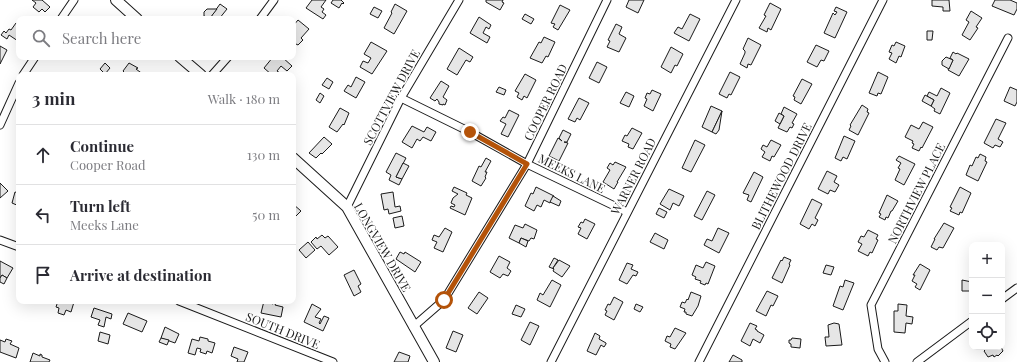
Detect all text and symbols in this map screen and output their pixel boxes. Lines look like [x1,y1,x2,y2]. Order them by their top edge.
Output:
search box [16,16,296,60]
icon: search [30,27,52,49]
text: Search here [62,28,141,48]
street label: SCOTTVIEW DRIVE [359,46,423,148]
street label: COOPER ROAD [520,61,571,143]
text: 3 min [32,87,75,109]
text: Walk · 180 m [208,90,280,107]
street label: BLITHEWOOD DRIVE [747,120,815,232]
route end [461,123,479,141]
street label: WARNER ROAD [606,135,659,218]
text: Continue [70,136,134,156]
street label: NORTHVIEW PLACE [884,140,948,246]
icon: ahead [32,144,54,166]
text: 130 m [247,146,280,163]
street label: MEEKS LANE [536,150,608,196]
text: Cooper Road [70,156,146,173]
text: Turn left [70,196,131,216]
street label: LONGVIEW DRIVE [351,200,415,294]
icon: left [32,204,54,226]
text: 50 m [252,206,280,223]
text: Meeks Lane [70,216,139,233]
map controls [969,242,1005,350]
button: + [969,242,1005,278]
icon: arrive [32,264,54,286]
text: Arrive at destination [70,265,212,285]
button: − [969,278,1005,314]
route start [435,291,453,309]
street label: SOUTH DRIVE [244,308,322,352]
button: locate [969,314,1005,350]

